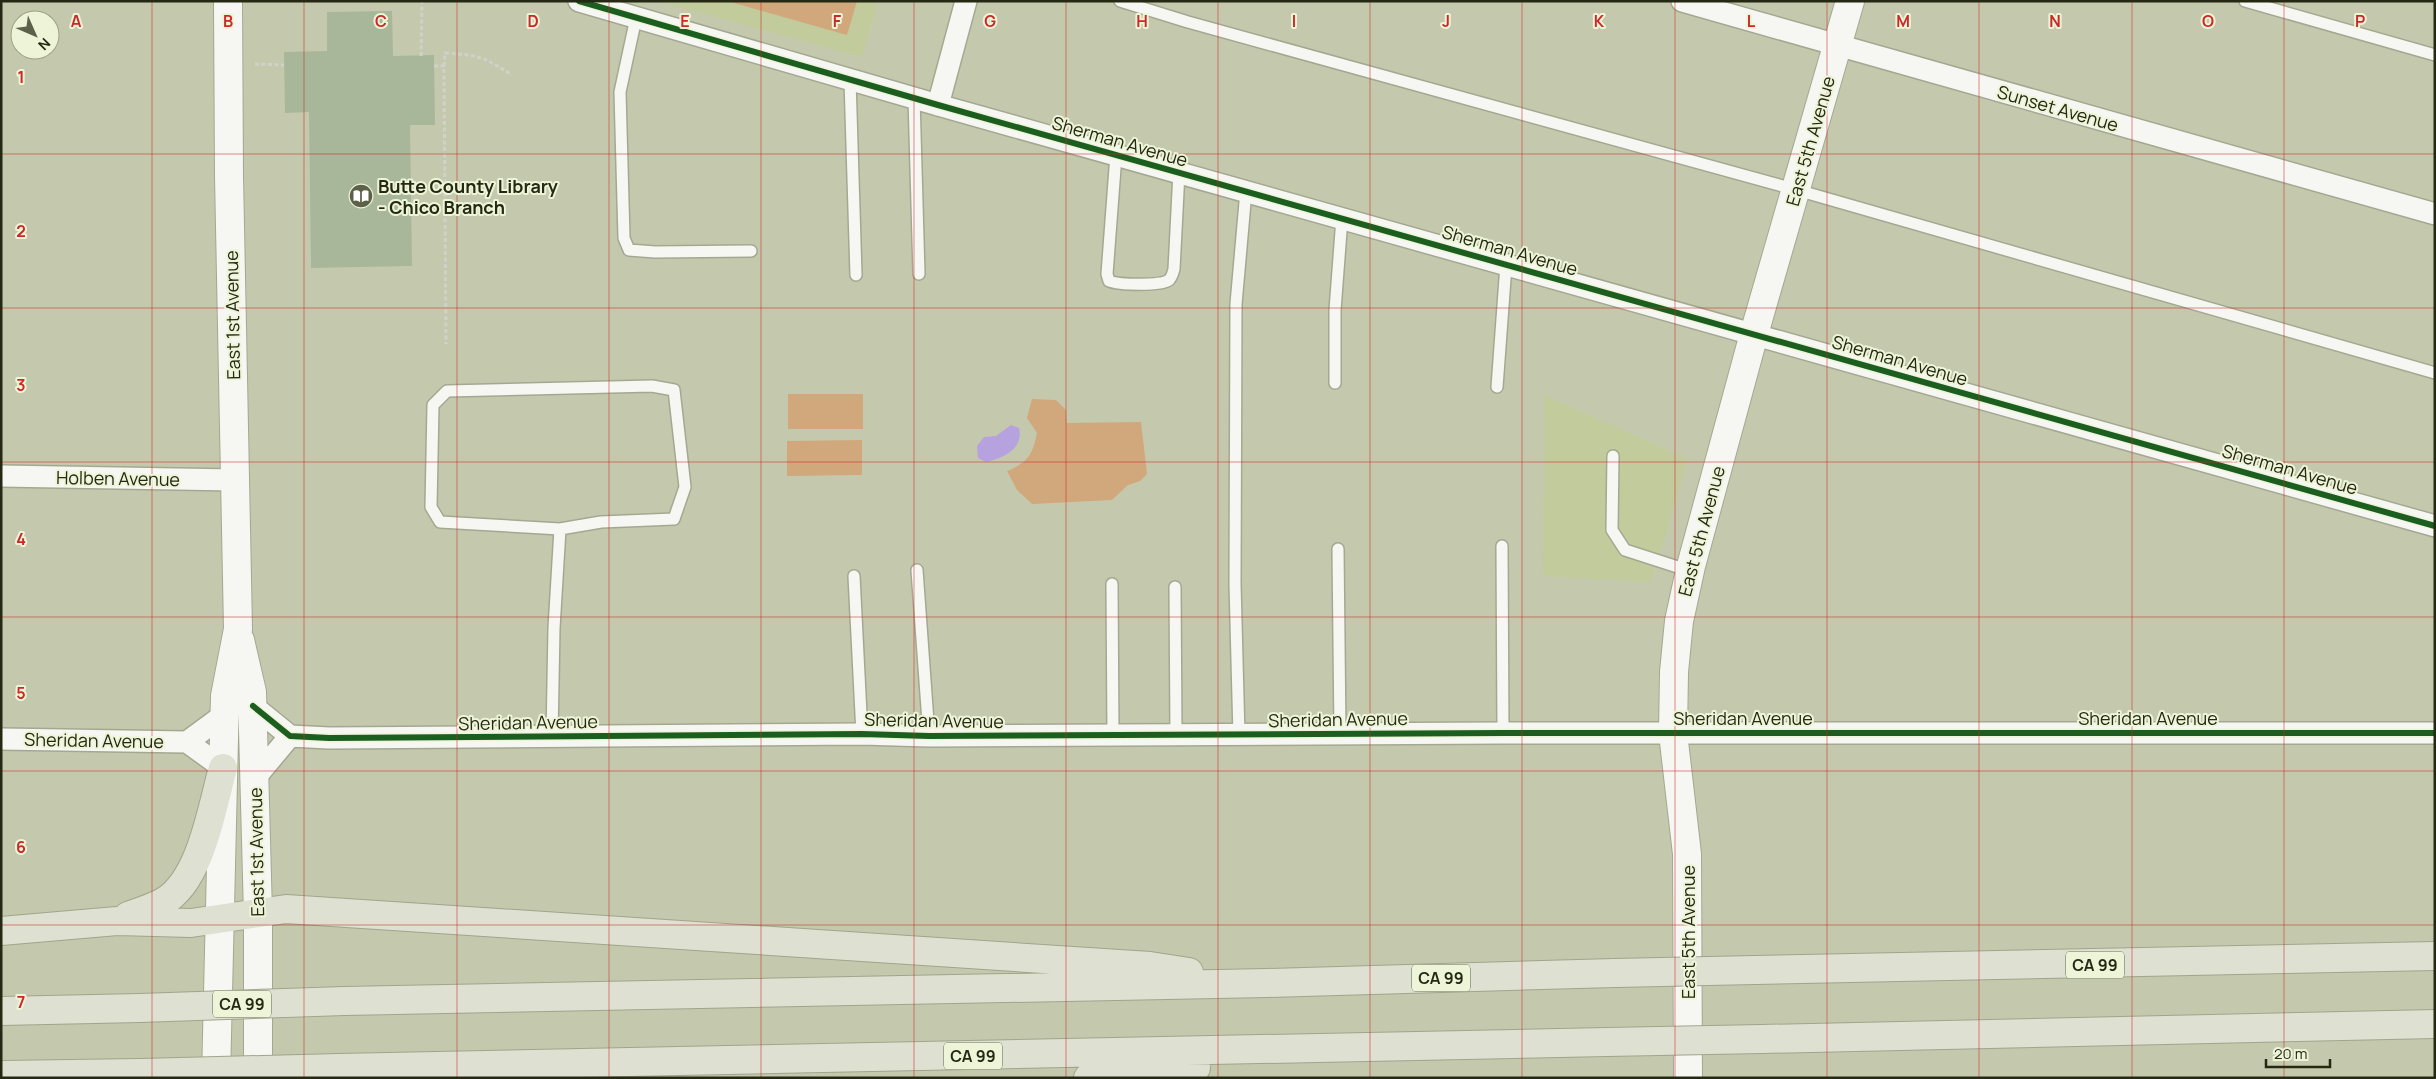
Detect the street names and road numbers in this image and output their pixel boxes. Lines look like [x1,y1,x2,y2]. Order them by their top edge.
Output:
street label: East 5th Avenue [1780,73,1840,209]
street label: Sunset Avenue [1995,79,2121,137]
street label: Sherman Avenue [1049,110,1191,172]
street label: Sherman Avenue [1439,219,1581,281]
street label: East 1st Avenue [219,250,245,380]
street label: Sherman Avenue [1829,329,1971,391]
street label: Sherman Avenue [2219,438,2361,500]
street label: East 5th Avenue [1672,463,1730,599]
street label: Holben Avenue [56,465,180,491]
street label: Sheridan Avenue [1268,706,1408,732]
street label: Sheridan Avenue [1673,706,1813,730]
street label: Sheridan Avenue [2078,706,2218,730]
street label: Sheridan Avenue [864,707,1004,733]
street label: Sheridan Avenue [458,709,598,735]
street label: Sheridan Avenue [24,727,164,753]
street label: East 1st Avenue [243,787,269,917]
street label: East 5th Avenue [1676,865,1700,999]
road number: CA 99 [2066,952,2124,978]
road number: CA 99 [1412,964,1470,991]
road number: CA 99 [213,991,271,1018]
road number: CA 99 [944,1042,1002,1070]

